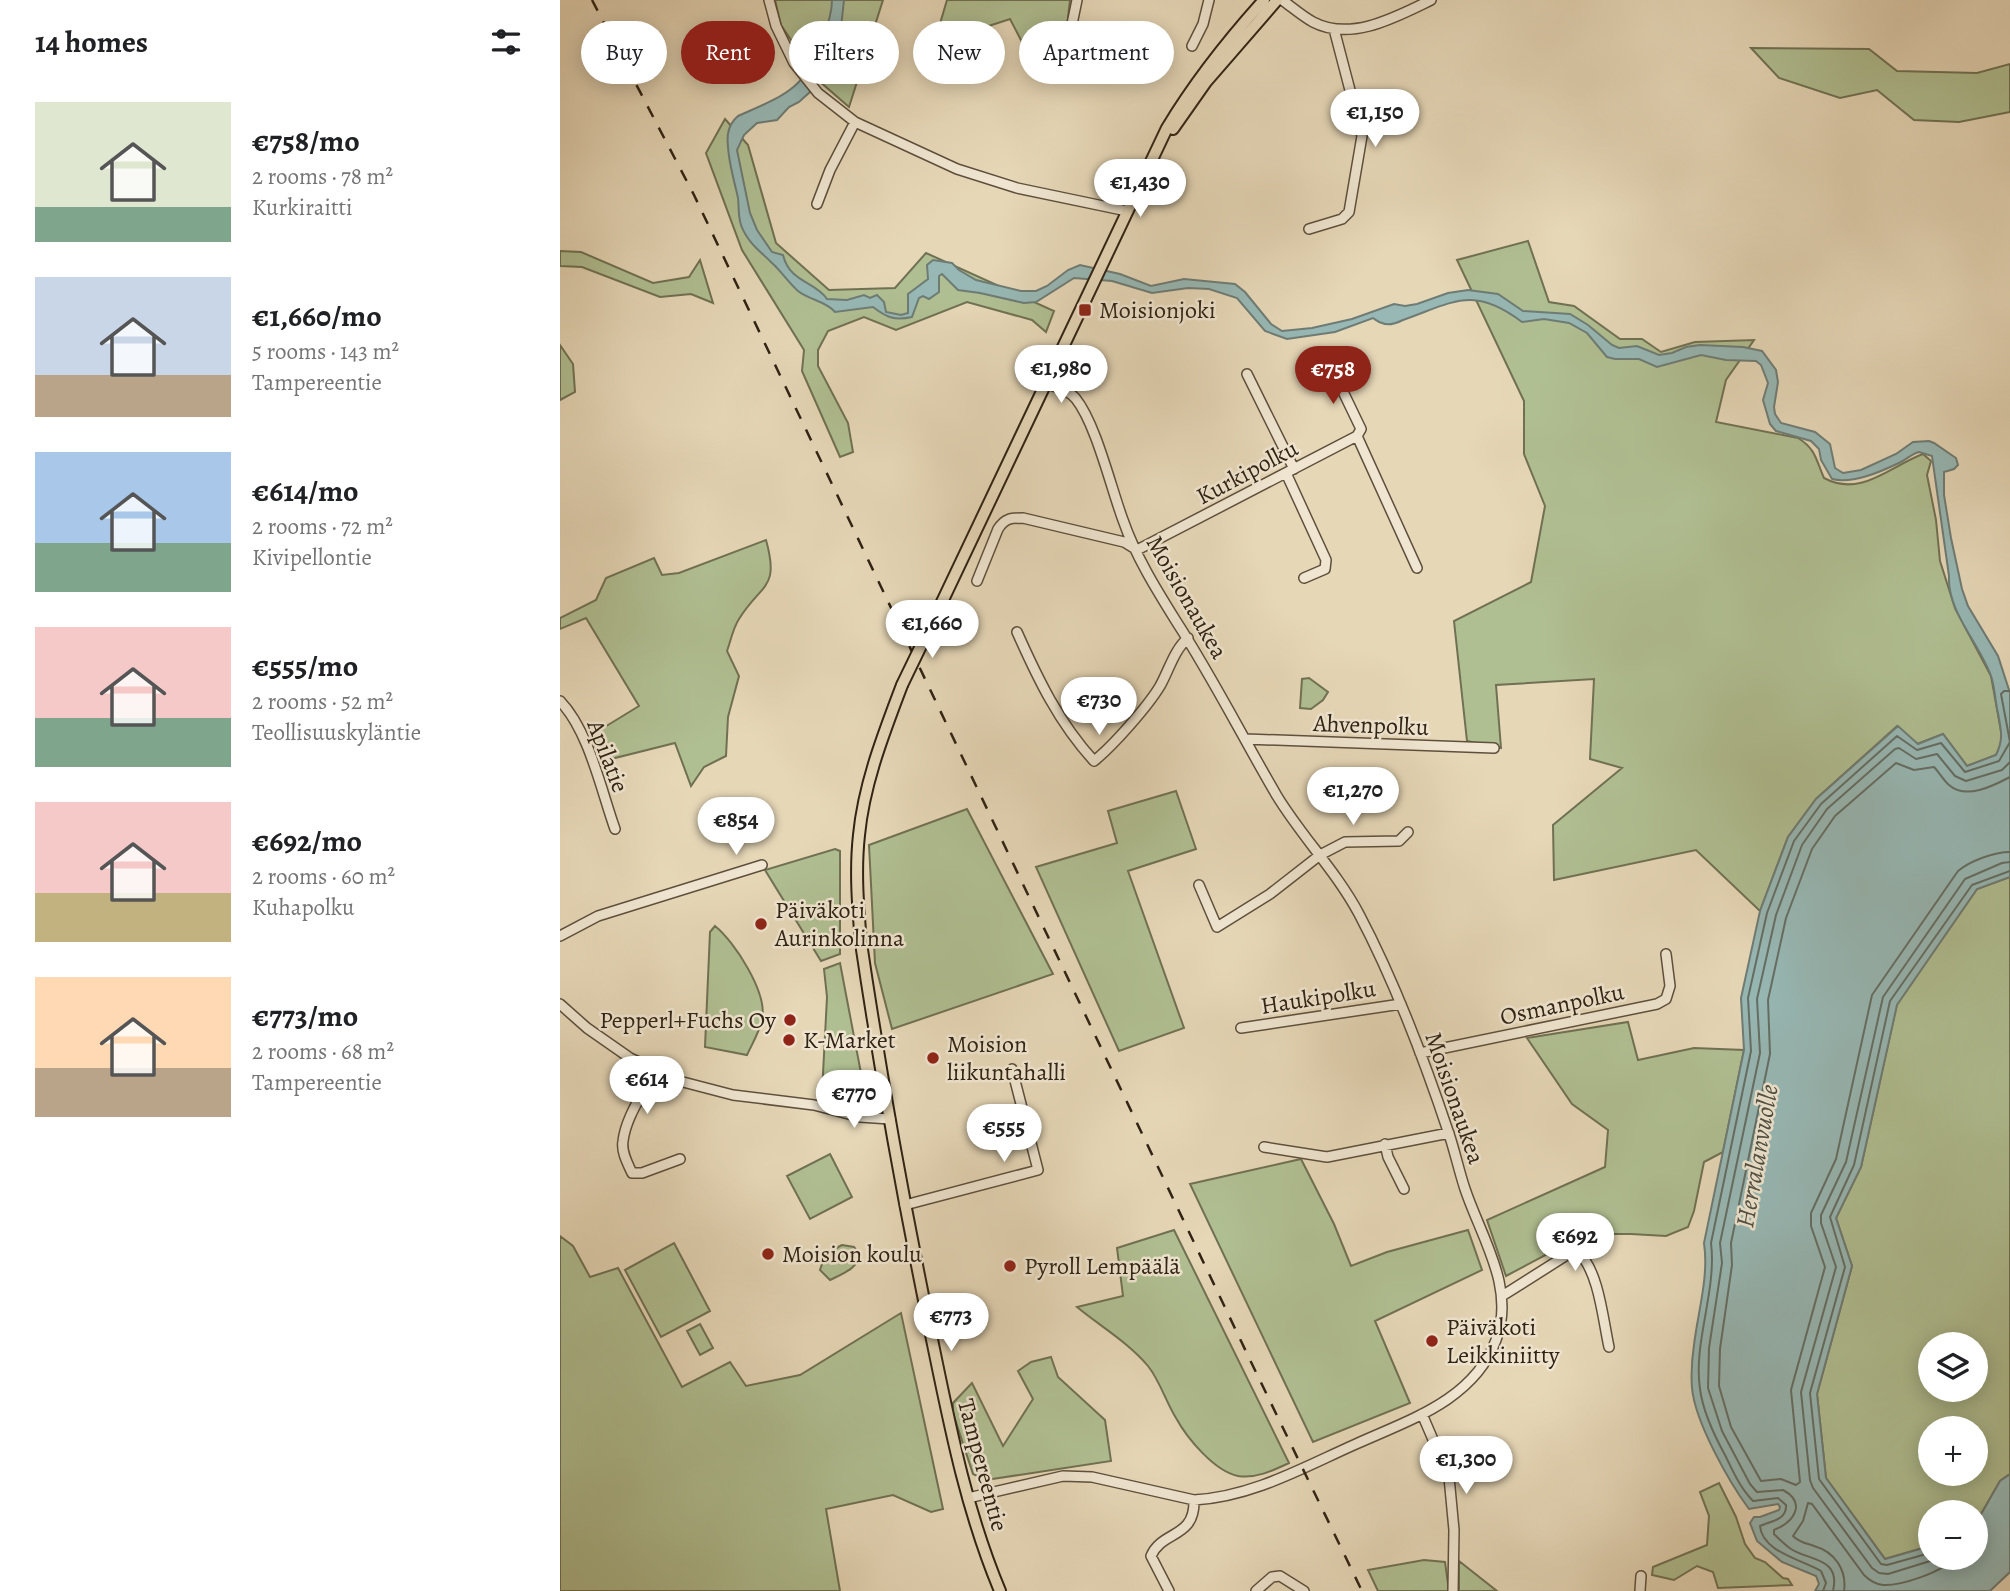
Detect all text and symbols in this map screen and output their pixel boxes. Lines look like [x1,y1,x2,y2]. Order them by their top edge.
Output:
chip: Buy [581,21,667,84]
chip: Rent [681,21,775,84]
chip: Filters [789,21,899,84]
chip: New [913,21,1005,84]
chip: Apartment [1019,21,1174,84]
text: 14 homes [35,22,148,62]
icon: filters [487,23,525,61]
pin: €1,150 [1318,90,1432,149]
text: €1,150 [1346,96,1404,127]
text: €758/mo [252,121,360,161]
icon: home [91,130,175,214]
pin: €1,430 [1083,160,1197,219]
text: 2 rooms · 78 m² [252,161,393,192]
text: €1,430 [1110,166,1170,197]
text: Kurkiraitti [252,192,353,223]
place label: Moisionjoki [1099,294,1216,326]
text: €1,660/mo [252,296,382,336]
marker: Moisionjoki [1077,302,1093,318]
icon: home [91,305,175,389]
text: 5 rooms · 143 m² [252,336,399,367]
pin: €1,980 [1004,346,1118,405]
pin: €758 [1292,346,1374,406]
text: €1,980 [1031,352,1091,383]
text: €758 [1311,353,1355,384]
text: Tampereentie [252,367,382,398]
street label: Kurkipolku [1191,432,1303,512]
text: €614/mo [252,471,359,511]
icon: home [91,480,175,564]
text: 2 rooms · 72 m² [252,511,393,542]
street label: Moisionaukea [1139,529,1236,665]
text: Kivipellontie [252,542,372,573]
pin: €1,660 [875,600,989,660]
text: €1,660 [902,607,962,638]
text: €555/mo [252,646,358,686]
icon: home [91,655,175,739]
pin: €730 [1058,678,1140,737]
text: €730 [1077,684,1121,715]
text: 2 rooms · 52 m² [252,686,393,717]
street label: Ahvenpolku [1312,707,1429,743]
street label: Apilatie [579,714,636,797]
text: Teollisuuskyläntie [252,717,421,748]
pin: €1,270 [1296,768,1410,827]
text: €1,270 [1323,774,1383,805]
pin: €854 [695,798,777,857]
text: €854 [714,804,758,835]
text: €692/mo [252,821,362,861]
icon: home [91,830,175,914]
text: 2 rooms · 60 m² [252,861,395,892]
text: Kuhapolku [252,892,355,923]
place label: Päiväkoti Aurinkolinna [774,894,905,954]
marker: Päiväkoti Aurinkolinna [753,916,769,932]
street label: Haukipolku [1258,972,1378,1022]
street label: Osmanpolku [1497,975,1627,1033]
text: €773/mo [252,996,358,1036]
place label: Pepperl+Fuchs Oy [600,1004,776,1036]
icon: home [91,1005,175,1089]
marker: Pepperl+Fuchs Oy [782,1012,798,1028]
place label: K-Market [803,1024,896,1056]
place label: Moision liikuntahalli [947,1028,1066,1088]
street label: Moisionaukea [1417,1028,1493,1169]
marker: K-Market [781,1032,797,1048]
text: 2 rooms · 68 m² [252,1036,394,1067]
marker: Moision liikuntahalli [925,1050,941,1066]
pin: €614 [606,1056,688,1116]
text: €614 [626,1063,669,1094]
text: Tampereentie [252,1067,382,1098]
pin: €770 [813,1070,895,1130]
text: €770 [832,1077,876,1108]
water label: Herralanvuolle [1727,1082,1787,1230]
pin: €555 [963,1104,1045,1164]
text: €555 [983,1111,1025,1142]
pin: €692 [1534,1214,1616,1273]
text: €692 [1552,1220,1598,1251]
place label: Moision koulu [782,1238,922,1270]
marker: Moision koulu [760,1246,776,1262]
place label: Pyroll Lempäälä [1024,1250,1181,1282]
marker: Pyroll Lempäälä [1002,1258,1018,1274]
pin: €773 [910,1294,992,1353]
text: €773 [930,1300,972,1331]
place label: Päiväkoti Leikkiniitty [1446,1311,1560,1371]
map controls [1918,1332,1988,1570]
button: layers [1918,1332,1988,1402]
marker: Päiväkoti Leikkiniitty [1424,1333,1440,1349]
street label: Tampereentie [950,1395,1016,1535]
button: + [1918,1416,1988,1486]
pin: €1,300 [1409,1436,1523,1496]
text: €1,300 [1436,1443,1496,1474]
button: − [1918,1500,1988,1570]

